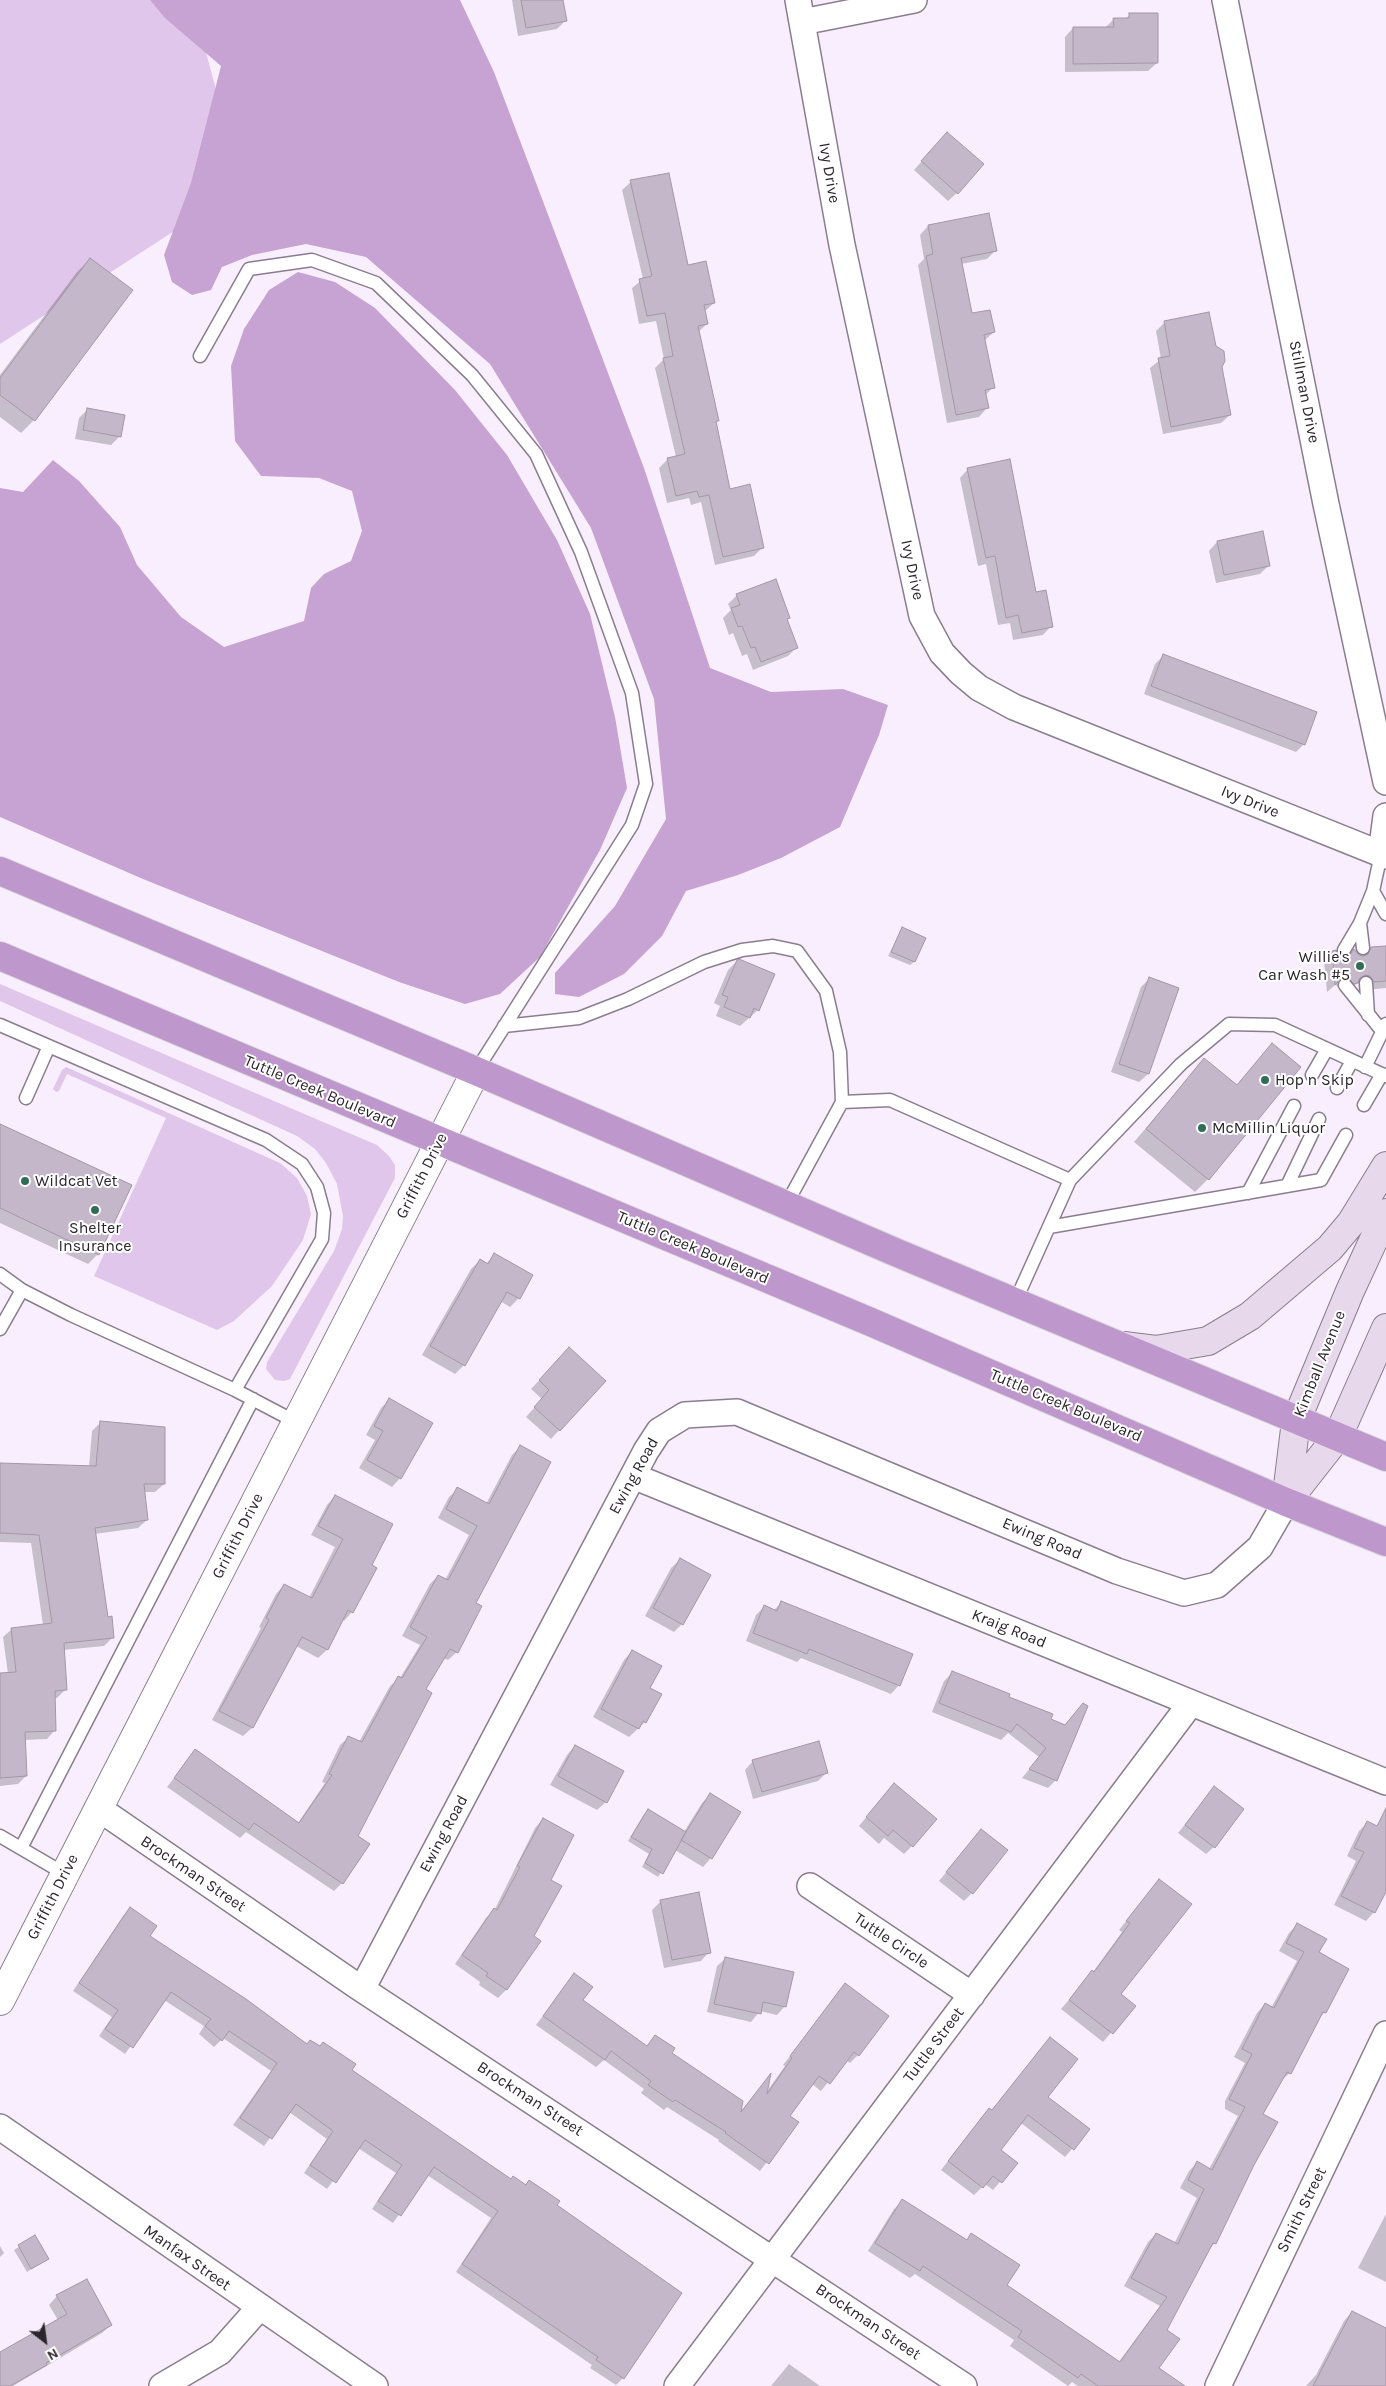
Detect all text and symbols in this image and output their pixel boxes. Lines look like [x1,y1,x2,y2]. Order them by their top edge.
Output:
street label: Ivy Drive [814,141,844,205]
street label: Stillman Drive [1285,339,1323,445]
street label: Ivy Drive [896,538,928,602]
street label: Ivy Drive [1218,782,1282,822]
place label: Willie's Car Wash #5 [1258,947,1350,985]
marker: Willie's Car Wash #5 [1354,960,1366,972]
street label: Tuttle Creek Boulevard [241,1051,399,1133]
place label: Hop n Skip [1275,1070,1354,1090]
marker: Hop n Skip [1259,1074,1271,1086]
place label: McMillin Liquor [1212,1118,1325,1138]
marker: McMillin Liquor [1196,1122,1208,1134]
street label: Griffith Drive [392,1130,452,1222]
place label: Wildcat Vet [35,1171,118,1191]
marker: Wildcat Vet [19,1175,31,1187]
marker: Shelter Insurance [89,1204,101,1216]
street label: Tuttle Creek Boulevard [614,1207,772,1289]
place label: Shelter Insurance [59,1218,131,1256]
street label: Kimball Avenue [1290,1308,1350,1420]
street label: Tuttle Creek Boulevard [987,1365,1145,1447]
street label: Ewing Road [605,1434,663,1518]
street label: Griffith Drive [208,1490,268,1582]
street label: Ewing Road [999,1514,1085,1564]
street label: Kraig Road [969,1605,1049,1653]
street label: Ewing Road [416,1792,472,1876]
street label: Brockman Street [137,1832,249,1916]
street label: Griffith Drive [23,1851,83,1943]
street label: Tuttle Circle [850,1909,932,1973]
street label: Tuttle Street [900,2004,968,2086]
street label: Brockman Street [473,2057,587,2141]
street label: Smith Street [1273,2164,1331,2256]
street label: Manfax Street [140,2221,234,2295]
street label: Brockman Street [812,2280,924,2364]
north arrow [20,2316,70,2366]
text: N [44,2345,61,2364]

